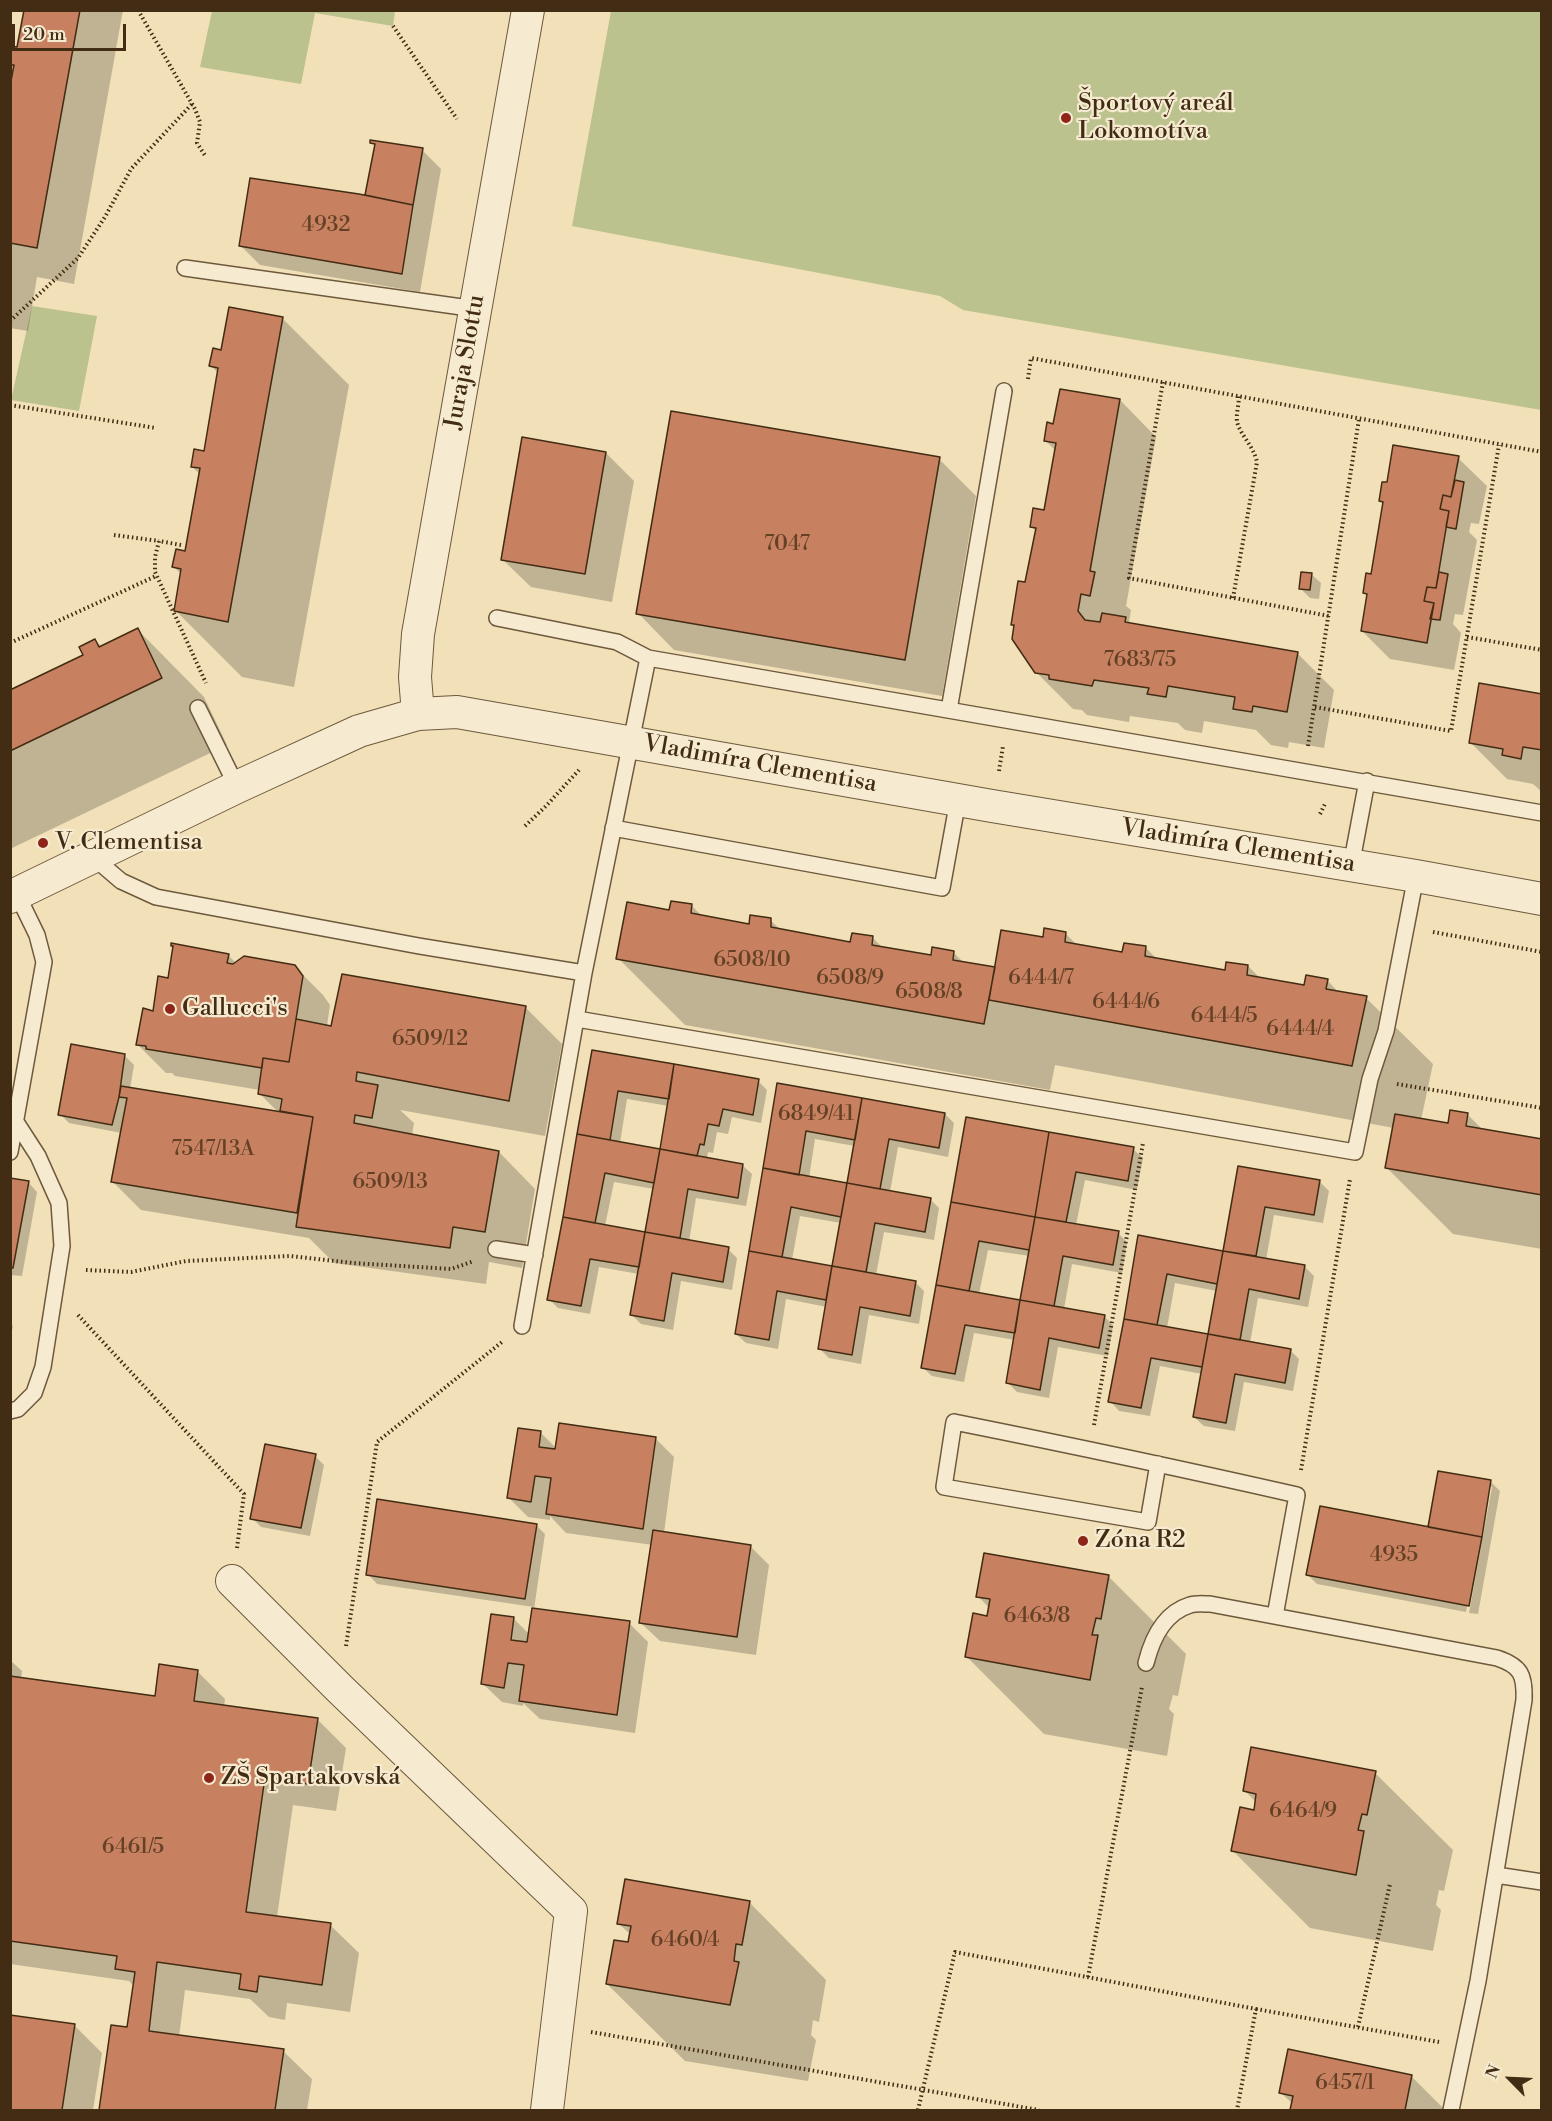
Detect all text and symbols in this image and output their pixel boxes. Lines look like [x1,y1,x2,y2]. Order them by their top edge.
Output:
scale bar [15,12,129,50]
text: 20 m [23,23,65,46]
place label: Športový areál Lokomotíva [1078,90,1234,146]
marker: Športový areál Lokomotíva [1059,111,1073,125]
house number: 4932 [302,213,350,239]
street label: Juraja Slottu [440,293,492,431]
house number: 7047 [764,532,810,558]
house number: 7683/75 [1104,648,1176,674]
street label: Vladimíra Clementisa [641,730,879,800]
street label: Vladimíra Clementisa [1119,814,1357,880]
place label: V. Clementisa [55,829,203,857]
marker: V. Clementisa [36,836,50,850]
house number: 6508/10 [713,948,791,974]
house number: 6508/9 [816,966,884,992]
house number: 6444/7 [1008,966,1074,992]
house number: 6508/8 [895,980,963,1006]
house number: 6444/6 [1092,990,1160,1016]
place label: Gallucci's [182,995,288,1023]
marker: Gallucci's [163,1002,177,1016]
house number: 6444/5 [1190,1004,1258,1030]
house number: 6444/4 [1266,1017,1334,1043]
house number: 6509/12 [392,1027,468,1053]
house number: 6849/41 [778,1102,854,1128]
house number: 7547/13A [171,1137,255,1163]
house number: 6509/13 [352,1170,428,1196]
place label: Zóna R2 [1095,1527,1186,1555]
marker: Zóna R2 [1076,1534,1090,1548]
house number: 4935 [1370,1543,1418,1569]
house number: 6463/8 [1004,1604,1070,1630]
place label: ZŠ Spartakovská [221,1764,400,1792]
marker: ZŠ Spartakovská [202,1771,216,1785]
house number: 6464/9 [1269,1799,1337,1825]
house number: 6461/5 [102,1835,164,1861]
house number: 6460/4 [651,1928,719,1954]
north arrow [1480,2049,1540,2109]
text: N [1482,2062,1505,2082]
house number: 6457/1 [1315,2071,1375,2097]

